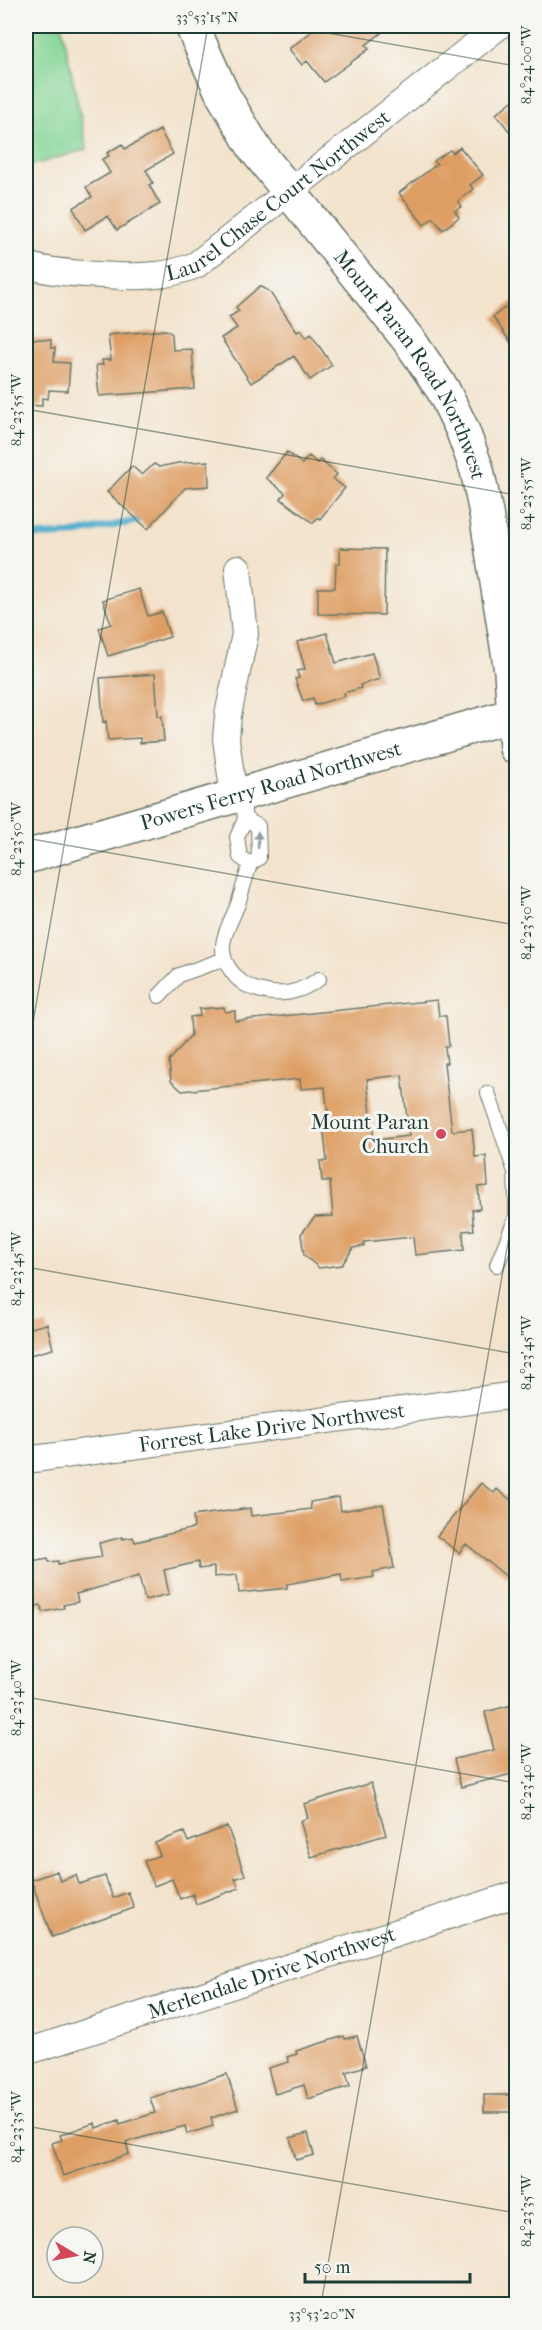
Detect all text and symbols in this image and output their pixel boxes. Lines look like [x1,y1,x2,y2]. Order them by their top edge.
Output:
text: 33°53'15"N [176,8,239,26]
text: 84°24'00"W [517,24,535,104]
street label: Laurel Chase Court Northwest [164,104,395,286]
street label: Mount Paran Road Northwest [329,245,491,482]
text: 84°23'55"W [7,373,25,446]
text: 84°23'55"W [517,457,535,530]
street label: Powers Ferry Road Northwest [138,736,405,835]
text: 84°23'50"W [7,801,25,876]
one-way arrow [254,830,263,849]
text: 84°23'50"W [517,885,535,960]
place label: Mount Paran Church [311,1110,429,1158]
marker: Mount Paran Church [434,1127,448,1141]
text: 84°23'45"W [7,1231,25,1306]
text: 84°23'45"W [517,1315,535,1390]
street label: Forrest Lake Drive Northwest [137,1398,407,1457]
text: 84°23'40"W [7,1658,25,1736]
text: 84°23'40"W [517,1742,535,1820]
street label: Merlendale Drive Northwest [145,1922,399,2024]
text: 84°23'35"W [7,2090,25,2163]
text: 84°23'35"W [517,2174,535,2247]
north arrow [45,2225,105,2285]
scale bar [305,2246,470,2284]
text: N [79,2250,100,2266]
text: 50 m [314,2257,351,2278]
text: 33°53'20"N [289,2305,356,2323]

